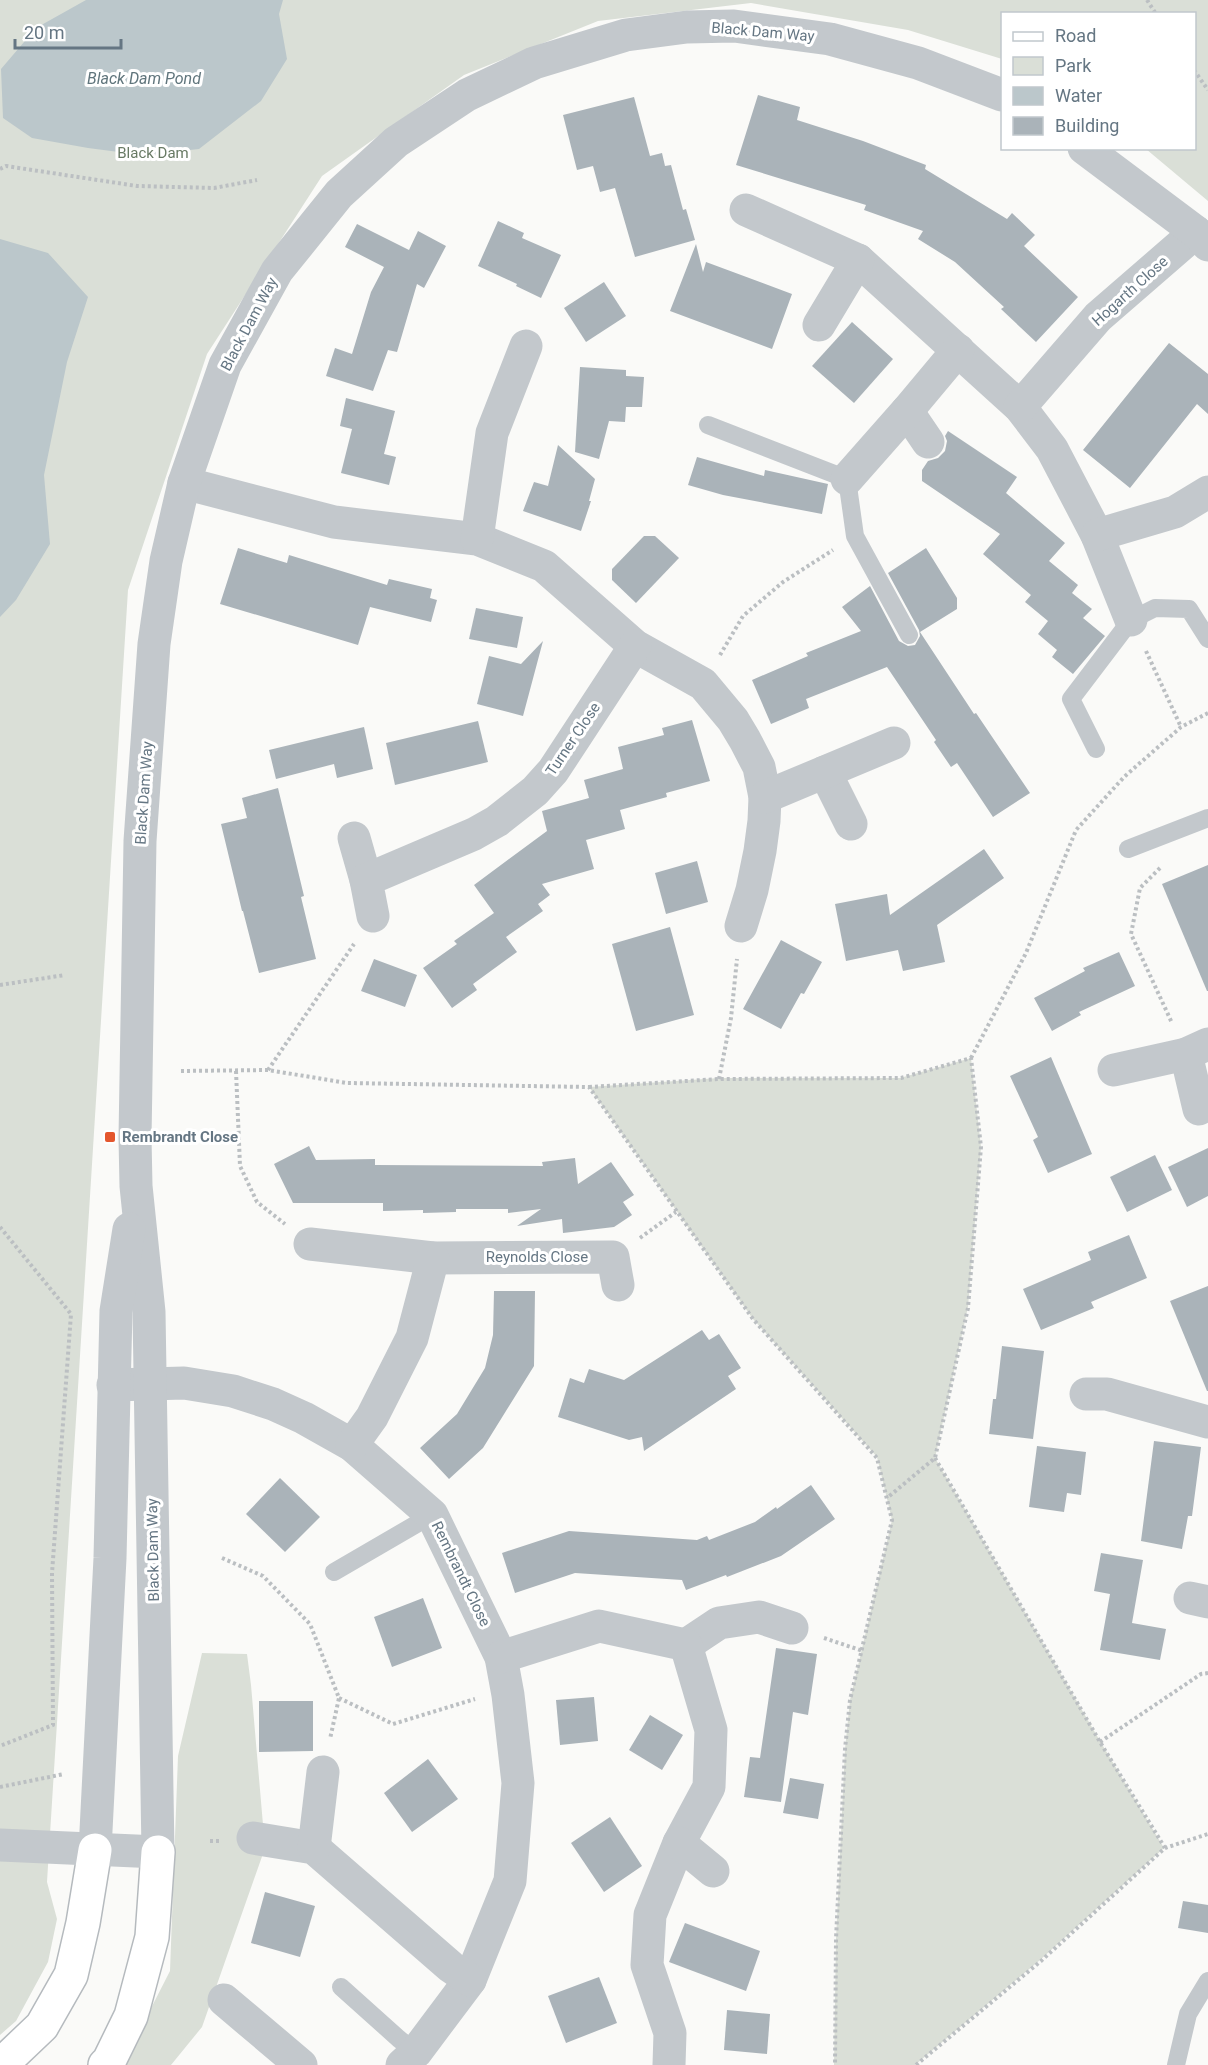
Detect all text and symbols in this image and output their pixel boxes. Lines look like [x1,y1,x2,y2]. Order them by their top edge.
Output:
scale bar [15,12,122,50]
legend [1001,12,1196,150]
street label: Black Dam Way [711,19,815,45]
text: 20 m [24,22,64,43]
text: Road [1055,25,1096,46]
text: Park [1055,55,1092,76]
water label: Black Dam Pond [87,69,201,88]
text: Water [1055,85,1102,106]
text: Building [1055,115,1119,136]
park label: Black Dam [117,144,189,162]
street label: Hogarth Close [1088,252,1172,330]
street label: Black Dam Way [217,274,281,374]
street label: Turner Close [542,699,604,779]
street label: Black Dam Way [131,741,157,845]
place label: Rembrandt Close [122,1128,238,1146]
marker: Rembrandt Close [103,1130,117,1144]
street label: Reynolds Close [486,1248,588,1266]
street label: Black Dam Way [143,1498,163,1602]
street label: Rembrandt Close [428,1518,494,1630]

